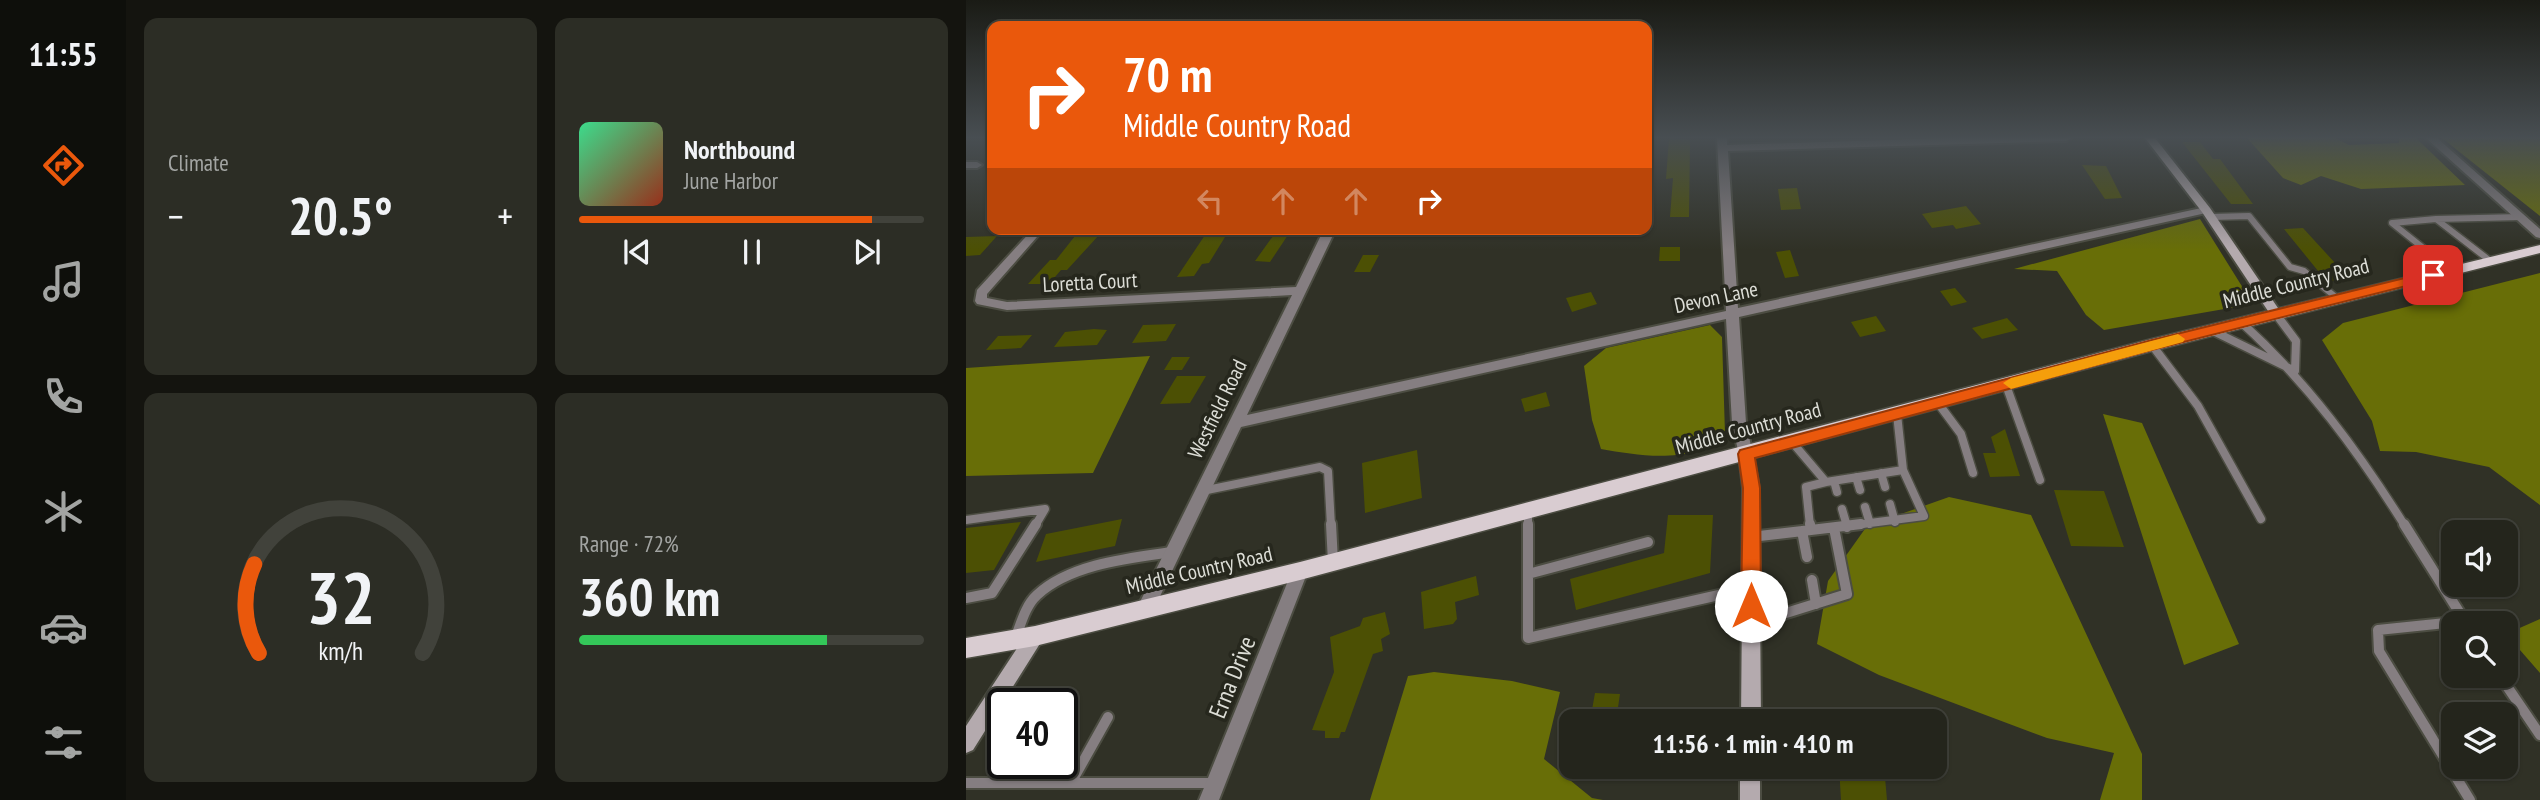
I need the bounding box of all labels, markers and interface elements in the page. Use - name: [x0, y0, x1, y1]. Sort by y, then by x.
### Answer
- text: 11:55: [28, 33, 98, 75]
- text: 70 m: [1123, 42, 1212, 106]
- icon: right: [1008, 49, 1099, 140]
- text: Middle Country Road: [1123, 104, 1351, 146]
- text: Northbound: [684, 133, 795, 166]
- icon: directions: [39, 141, 88, 190]
- text: Climate: [168, 148, 229, 177]
- text: June Harbor: [684, 166, 778, 195]
- text: 20.5°: [288, 182, 393, 249]
- icon: left: [1191, 182, 1229, 220]
- icon: ahead: [1264, 182, 1302, 220]
- icon: ahead: [1337, 182, 1375, 220]
- icon: right: [1410, 182, 1448, 220]
- text: −: [168, 191, 184, 240]
- text: +: [497, 191, 513, 240]
- icon: previous: [618, 233, 656, 271]
- icon: pause: [733, 233, 771, 271]
- icon: next: [848, 233, 886, 271]
- pin: [2403, 245, 2463, 305]
- street label: Middle Country Road: [2220, 252, 2372, 314]
- icon: arrive: [2414, 256, 2452, 294]
- icon: music: [39, 257, 88, 306]
- street label: Loretta Court: [1042, 266, 1138, 298]
- street label: Devon Lane: [1672, 275, 1760, 319]
- street label: Westfield Road: [1181, 355, 1253, 463]
- icon: phone: [39, 372, 88, 421]
- street label: Middle Country Road: [1672, 396, 1824, 460]
- icon: climate: [39, 487, 88, 536]
- map controls: [2441, 520, 2518, 779]
- button: sound: [2441, 520, 2518, 597]
- text: Range · 72%: [579, 529, 679, 558]
- street label: Middle Country Road: [1123, 540, 1275, 600]
- text: 32: [306, 550, 375, 644]
- text: 360 km: [579, 563, 720, 630]
- position arrow: [1714, 569, 1788, 643]
- icon: car: [39, 603, 88, 652]
- button: search: [2441, 611, 2518, 688]
- street label: Erna Drive: [1202, 631, 1262, 723]
- text: km/h: [318, 635, 363, 667]
- speed limit sign: 40: [987, 688, 1078, 779]
- button: layers: [2441, 702, 2518, 779]
- icon: filters: [39, 718, 88, 767]
- text: 11:56 · 1 min · 410 m: [1653, 727, 1853, 760]

